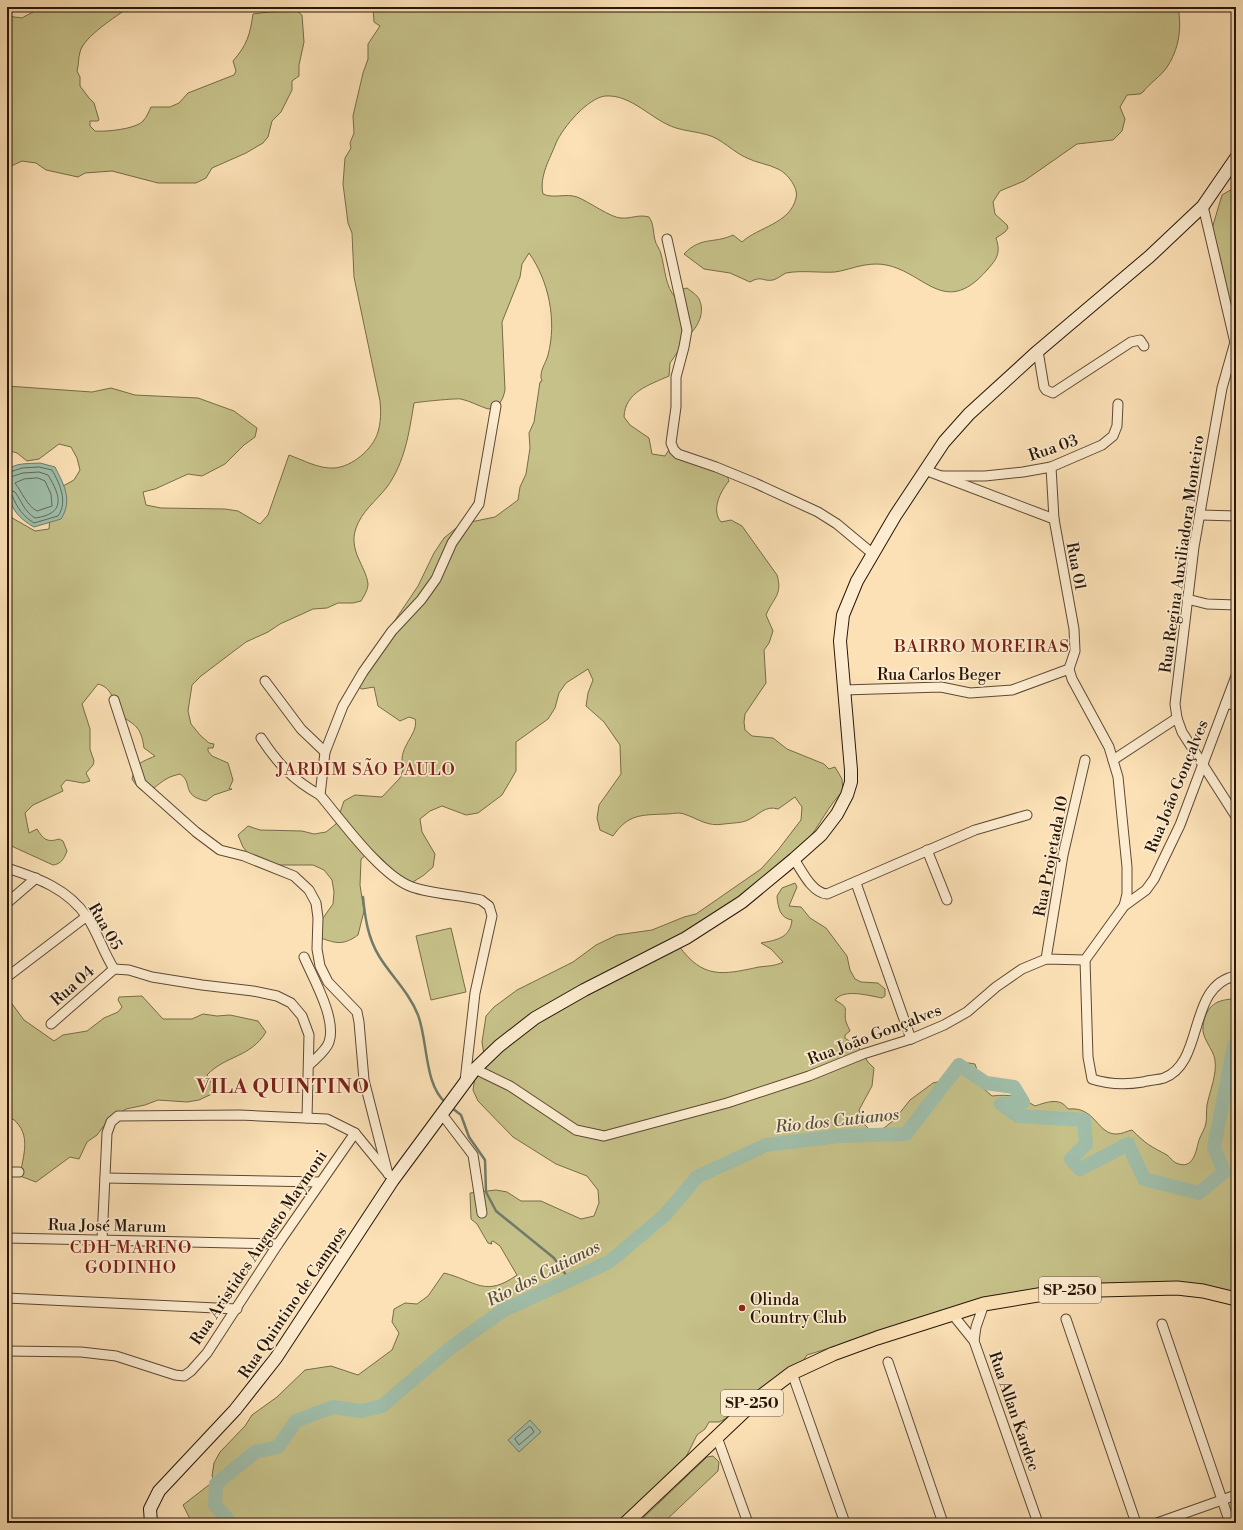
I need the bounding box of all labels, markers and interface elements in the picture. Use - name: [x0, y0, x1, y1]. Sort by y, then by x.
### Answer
- street label: Rua 03: [1026, 430, 1081, 466]
- street label: Rua Regina Auxiliadora Monteiro: [1155, 434, 1209, 674]
- street label: Rua 01: [1062, 540, 1090, 592]
- district label: BAIRRO MOREIRAS: [893, 636, 1070, 658]
- street label: Rua Carlos Beger: [877, 665, 1001, 685]
- street label: Rua João Gonçalves: [1141, 717, 1213, 856]
- district label: JARDIM SÃO PAULO: [275, 757, 456, 781]
- street label: Rua Projetada 10: [1029, 794, 1073, 919]
- street label: Rua 05: [84, 899, 127, 954]
- street label: Rua 04: [47, 961, 99, 1010]
- street label: Rua João Gonçalves: [805, 1000, 944, 1070]
- district label: VILA QUINTINO: [195, 1075, 370, 1100]
- water label: Rio dos Cutianos: [773, 1104, 900, 1139]
- street label: Rua Aristides Augusto Maymoni: [186, 1146, 332, 1349]
- street label: Rua José Marum: [48, 1215, 166, 1237]
- street label: Rua Quintino de Campos: [234, 1223, 351, 1383]
- water label: Rio dos Cutianos: [482, 1236, 604, 1312]
- district label: CDH MARINO GODINHO: [70, 1237, 192, 1279]
- road number: SP-250: [1039, 1277, 1101, 1303]
- place label: Olinda Country Club: [750, 1290, 847, 1328]
- marker: Olinda Country Club: [737, 1303, 747, 1313]
- street label: Rua Allan Kardec: [984, 1349, 1044, 1474]
- road number: SP-250: [721, 1390, 783, 1416]

